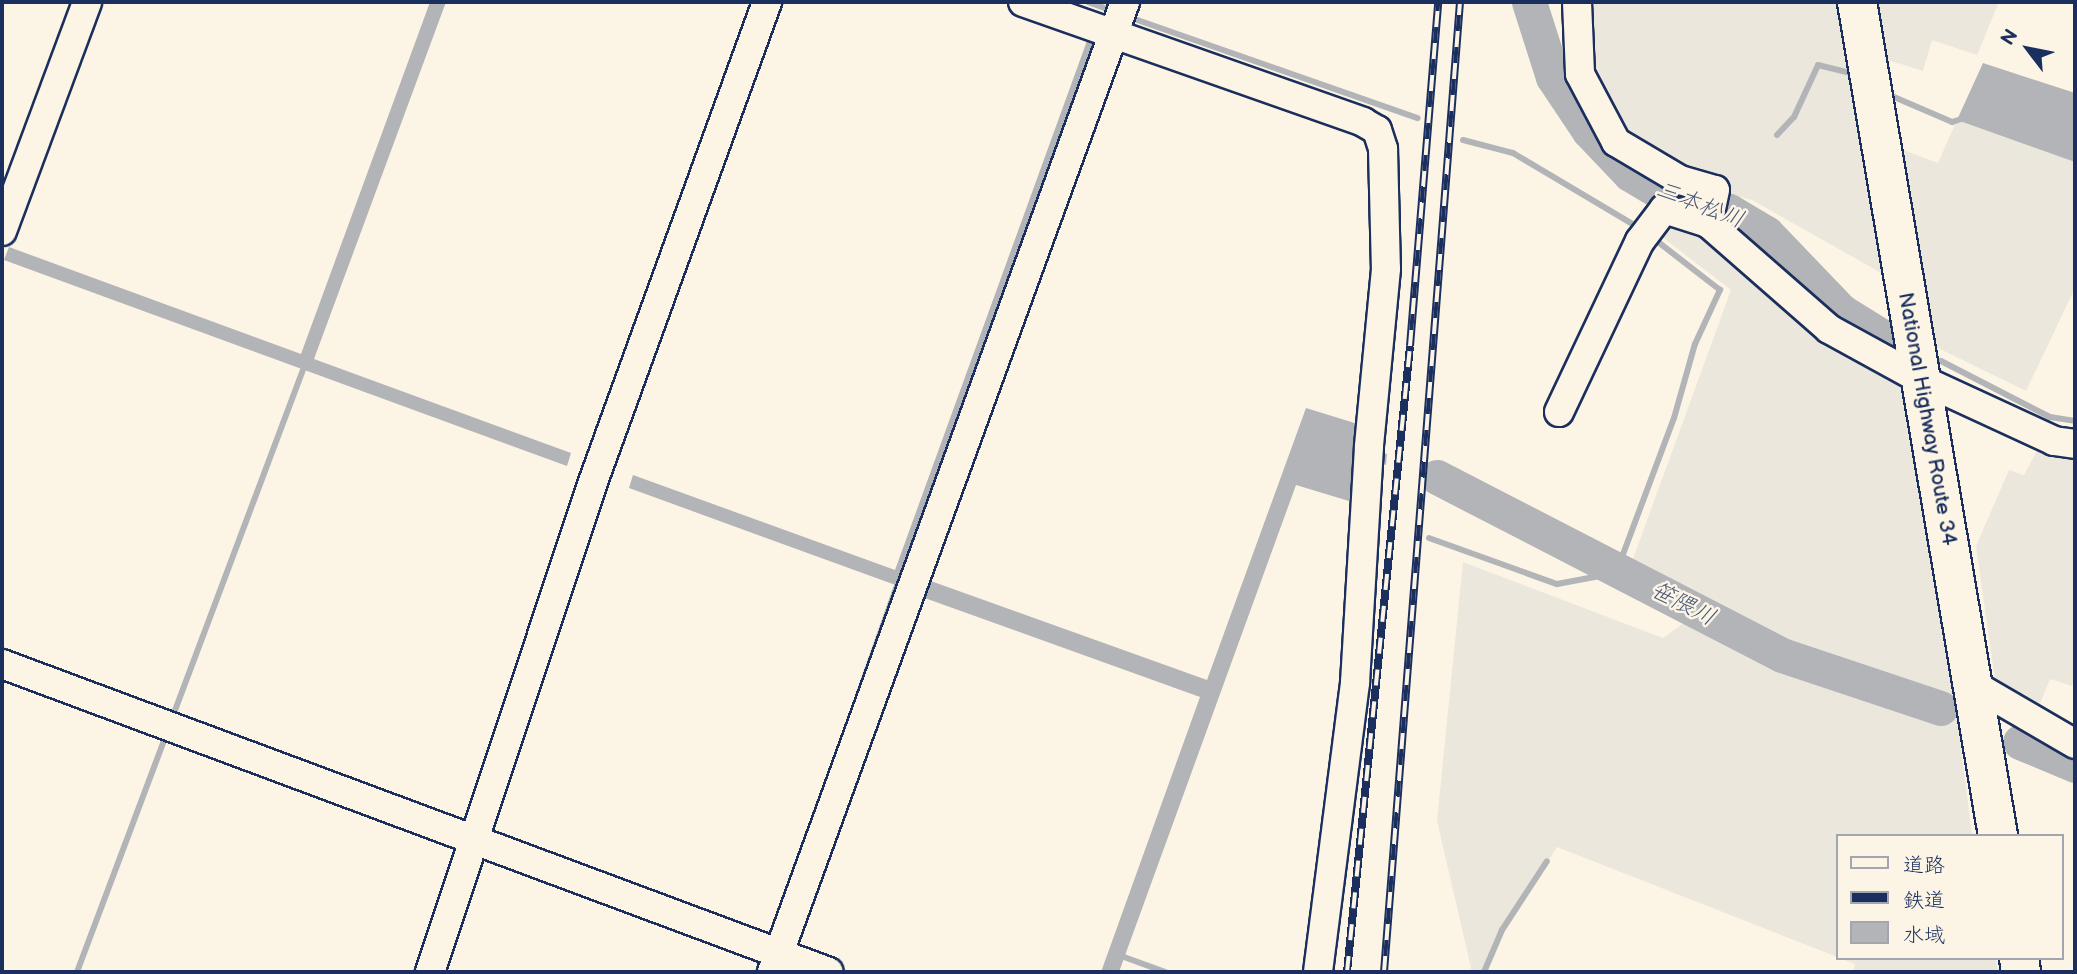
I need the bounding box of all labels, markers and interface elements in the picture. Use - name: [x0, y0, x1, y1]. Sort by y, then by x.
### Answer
- north arrow: [1993, 14, 2063, 84]
- text: N: [1996, 25, 2023, 50]
- water label: 三本松川: [1652, 176, 1748, 234]
- street label: National Highway Route 34: [1892, 290, 1962, 548]
- water label: 笹隈川: [1646, 576, 1720, 632]
- legend: [1836, 834, 2063, 960]
- text: 道路: [1903, 853, 1945, 878]
- text: 鉄道: [1903, 888, 1945, 913]
- text: 水域: [1903, 923, 1945, 948]

